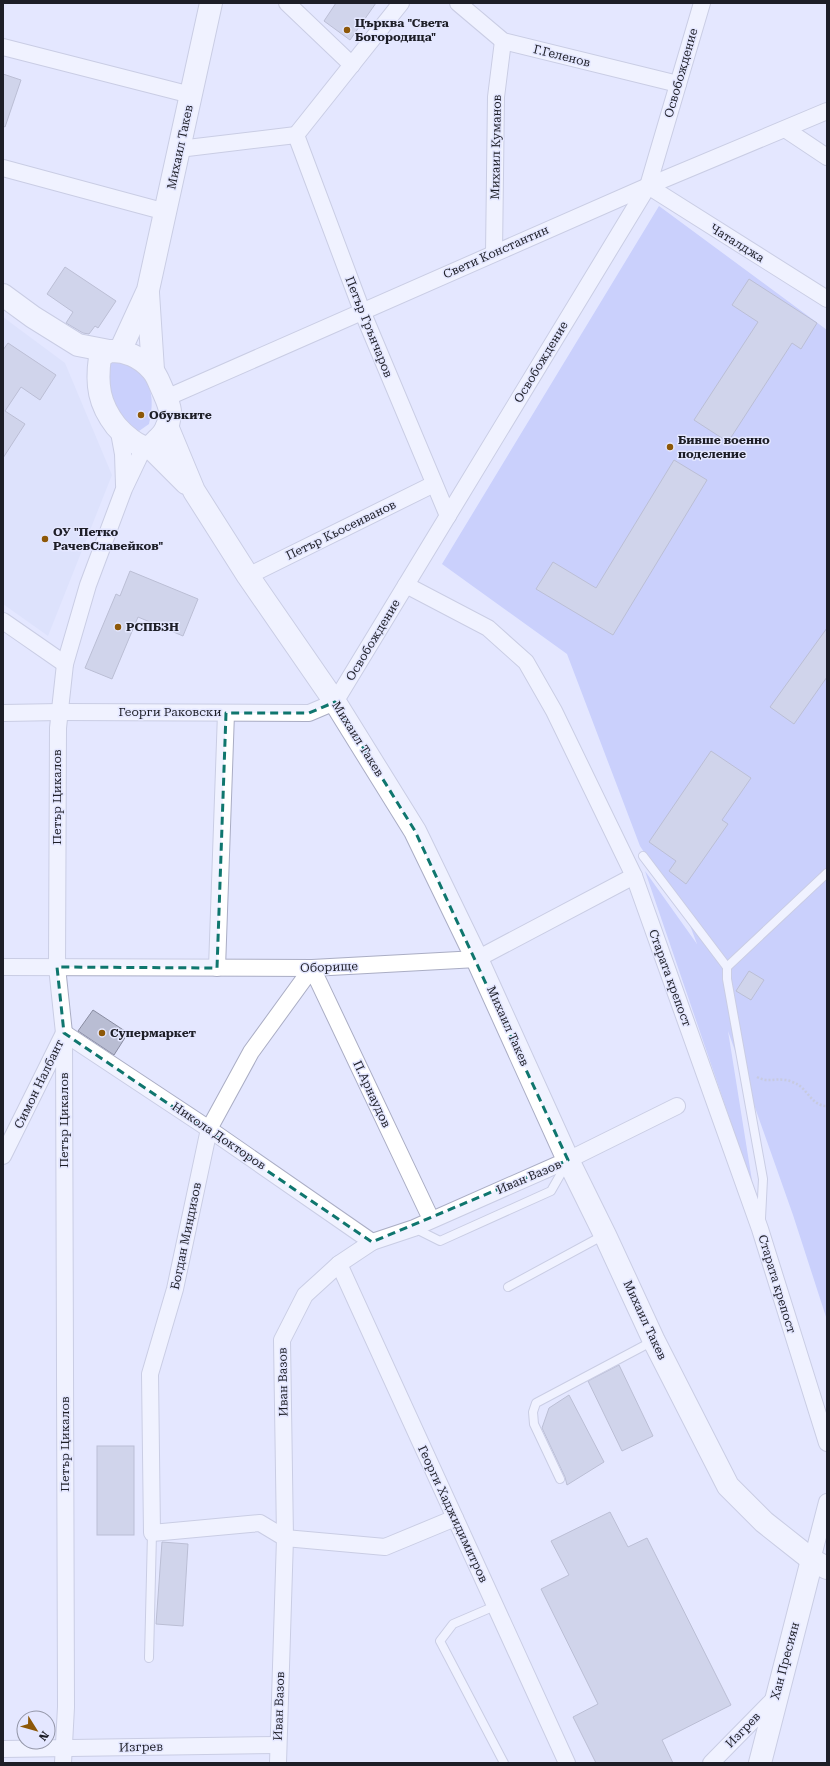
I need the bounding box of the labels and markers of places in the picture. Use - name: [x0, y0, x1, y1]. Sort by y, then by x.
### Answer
- place label: Църква "Света Богородица": [355, 16, 449, 44]
- marker: Църква "Света Богородица": [342, 25, 352, 35]
- place label: Обувките: [149, 408, 212, 422]
- marker: Обувките: [136, 410, 146, 420]
- place label: Бивше военно поделение: [678, 433, 770, 461]
- marker: Бивше военно поделение: [665, 442, 675, 452]
- place label: ОУ "Петко РачевСлавейков": [53, 525, 163, 553]
- marker: ОУ "Петко РачевСлавейков": [40, 534, 50, 544]
- place label: РСПБЗН: [126, 620, 179, 634]
- marker: РСПБЗН: [113, 622, 123, 632]
- place label: Супермаркет: [110, 1026, 196, 1040]
- marker: Супермаркет: [97, 1028, 107, 1038]

